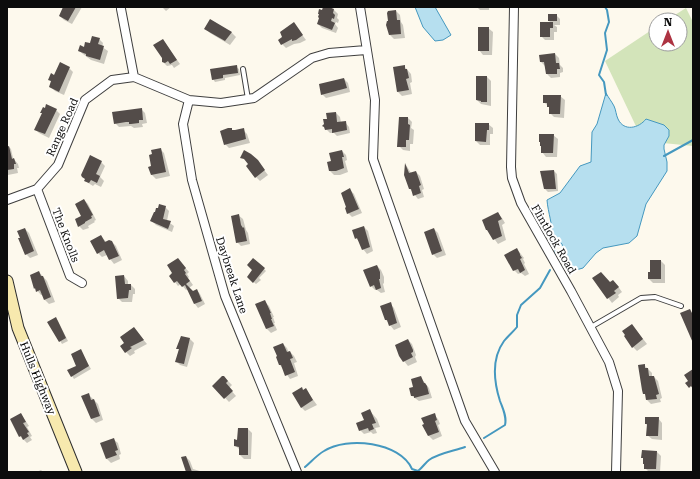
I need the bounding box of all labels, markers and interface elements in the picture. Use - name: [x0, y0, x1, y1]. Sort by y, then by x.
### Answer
- north arrow: [648, 12, 688, 52]
- text: N: [664, 16, 673, 29]
- street label: Range Road: [44, 96, 81, 158]
- street label: Flintlock Road: [528, 202, 579, 276]
- street label: The Knolls: [49, 206, 82, 264]
- street label: Daybreak Lane: [213, 235, 250, 315]
- street label: Hulls Highway: [17, 340, 58, 417]

